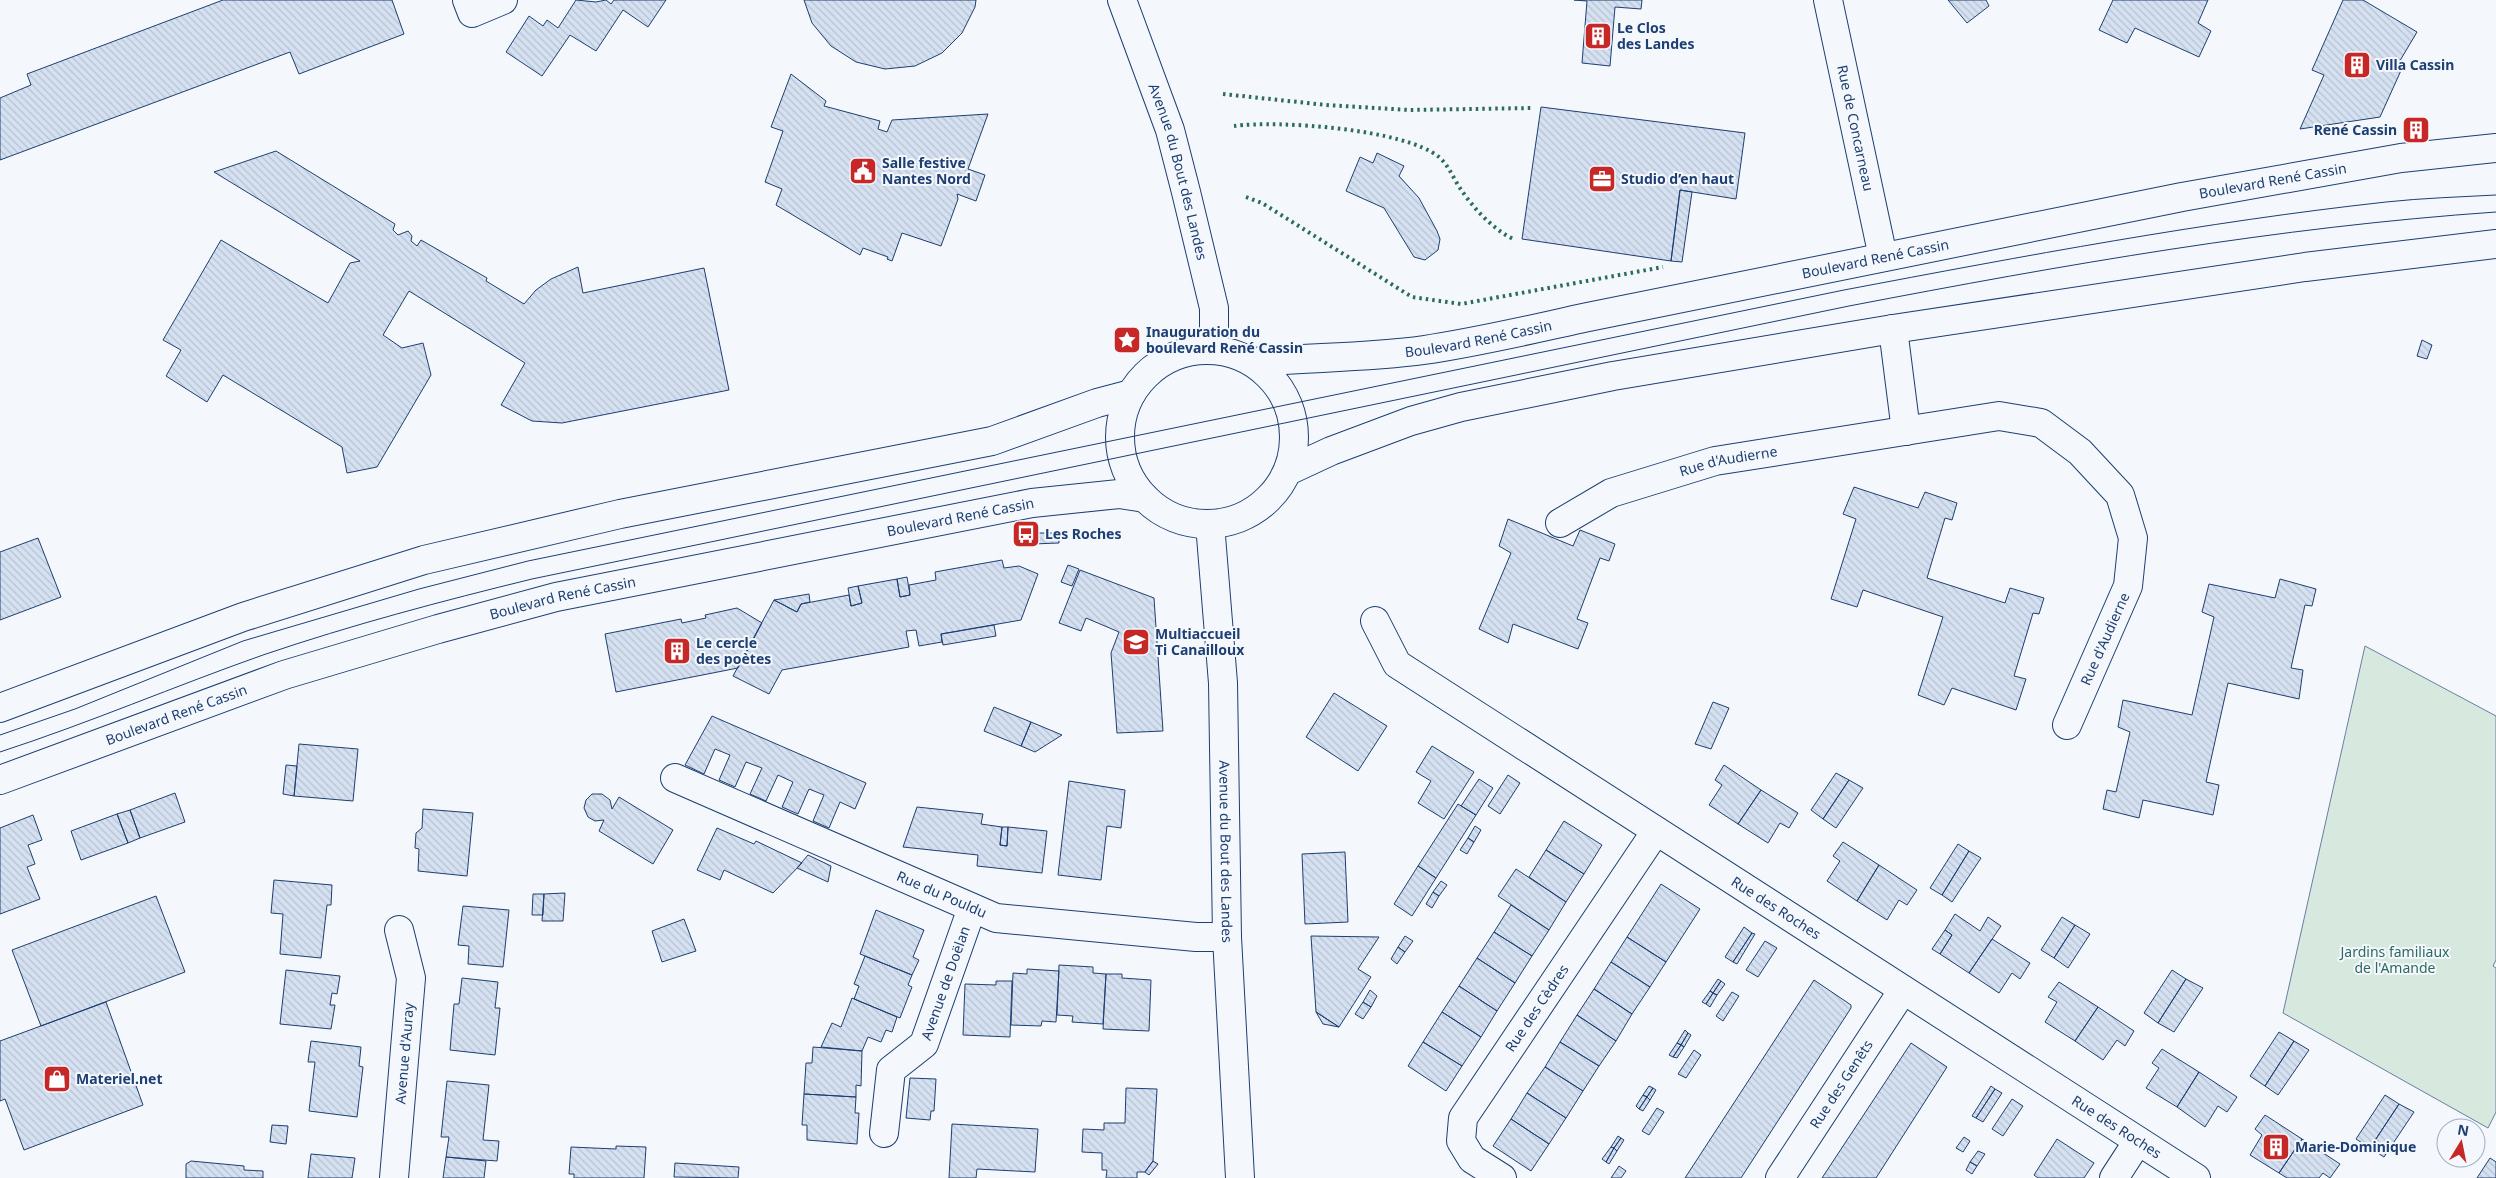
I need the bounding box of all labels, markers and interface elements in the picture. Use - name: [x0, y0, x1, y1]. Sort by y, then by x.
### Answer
- place label: Le Clos des Landes: [1617, 18, 1694, 53]
- building icon: Le Clos des Landes: [1583, 21, 1613, 51]
- building icon: Villa Cassin: [2342, 50, 2372, 80]
- place label: Villa Cassin: [2376, 55, 2454, 74]
- street label: Rue de Concarneau: [1833, 63, 1879, 193]
- street label: Avenue du Bout des Landes: [1145, 81, 1212, 262]
- building icon: René Cassin: [2401, 115, 2431, 145]
- place label: René Cassin: [2314, 120, 2397, 139]
- place label: Salle festive Nantes Nord: [882, 153, 971, 188]
- public building icon: Salle festive Nantes Nord: [848, 156, 878, 186]
- street label: Boulevard René Cassin: [2197, 158, 2348, 203]
- office icon: Studio d’en haut: [1587, 164, 1617, 194]
- place label: Studio d’en haut: [1621, 169, 1734, 188]
- street label: Boulevard René Cassin: [1800, 234, 1950, 283]
- street label: Boulevard René Cassin: [1404, 315, 1554, 361]
- place label: Inauguration du boulevard René Cassin: [1146, 322, 1303, 357]
- place icon: Inauguration du boulevard René Cassin: [1112, 325, 1142, 355]
- street label: Rue d'Audierne: [1677, 441, 1779, 480]
- street label: Boulevard René Cassin: [885, 493, 1036, 540]
- bus stop icon: Les Roches: [1011, 519, 1041, 549]
- place label: Les Roches: [1045, 524, 1122, 543]
- street label: Boulevard René Cassin: [487, 571, 637, 624]
- street label: Rue d'Audierne: [2076, 589, 2134, 688]
- place label: Multiaccueil Ti Canailloux: [1155, 624, 1245, 659]
- school or university icon: Multiaccueil Ti Canailloux: [1121, 627, 1151, 657]
- place label: Le cercle des poètes: [696, 633, 771, 668]
- building icon: Le cercle des poètes: [662, 636, 692, 666]
- street label: Boulevard René Cassin: [103, 679, 250, 749]
- street label: Avenue du Bout des Landes: [1215, 760, 1237, 944]
- street label: Rue du Pouldu: [894, 866, 990, 922]
- street label: Rue des Roches: [1728, 872, 1825, 943]
- street label: Avenue de Doëlan: [916, 923, 974, 1043]
- park label: Jardins familiaux de l'Amande: [2339, 942, 2450, 977]
- street label: Rue des Cèdres: [1500, 960, 1573, 1055]
- street label: Avenue d'Auray: [390, 1001, 418, 1105]
- street label: Rue des Genêts: [1805, 1036, 1877, 1132]
- shop icon: Materiel.net: [42, 1064, 72, 1094]
- place label: Materiel.net: [76, 1069, 162, 1088]
- street label: Rue des Roches: [2068, 1091, 2166, 1163]
- north arrow: [2436, 1118, 2486, 1168]
- text: N: [2456, 1119, 2471, 1140]
- building icon: Marie-Dominique: [2261, 1132, 2291, 1162]
- place label: Marie-Dominique: [2295, 1137, 2416, 1156]

